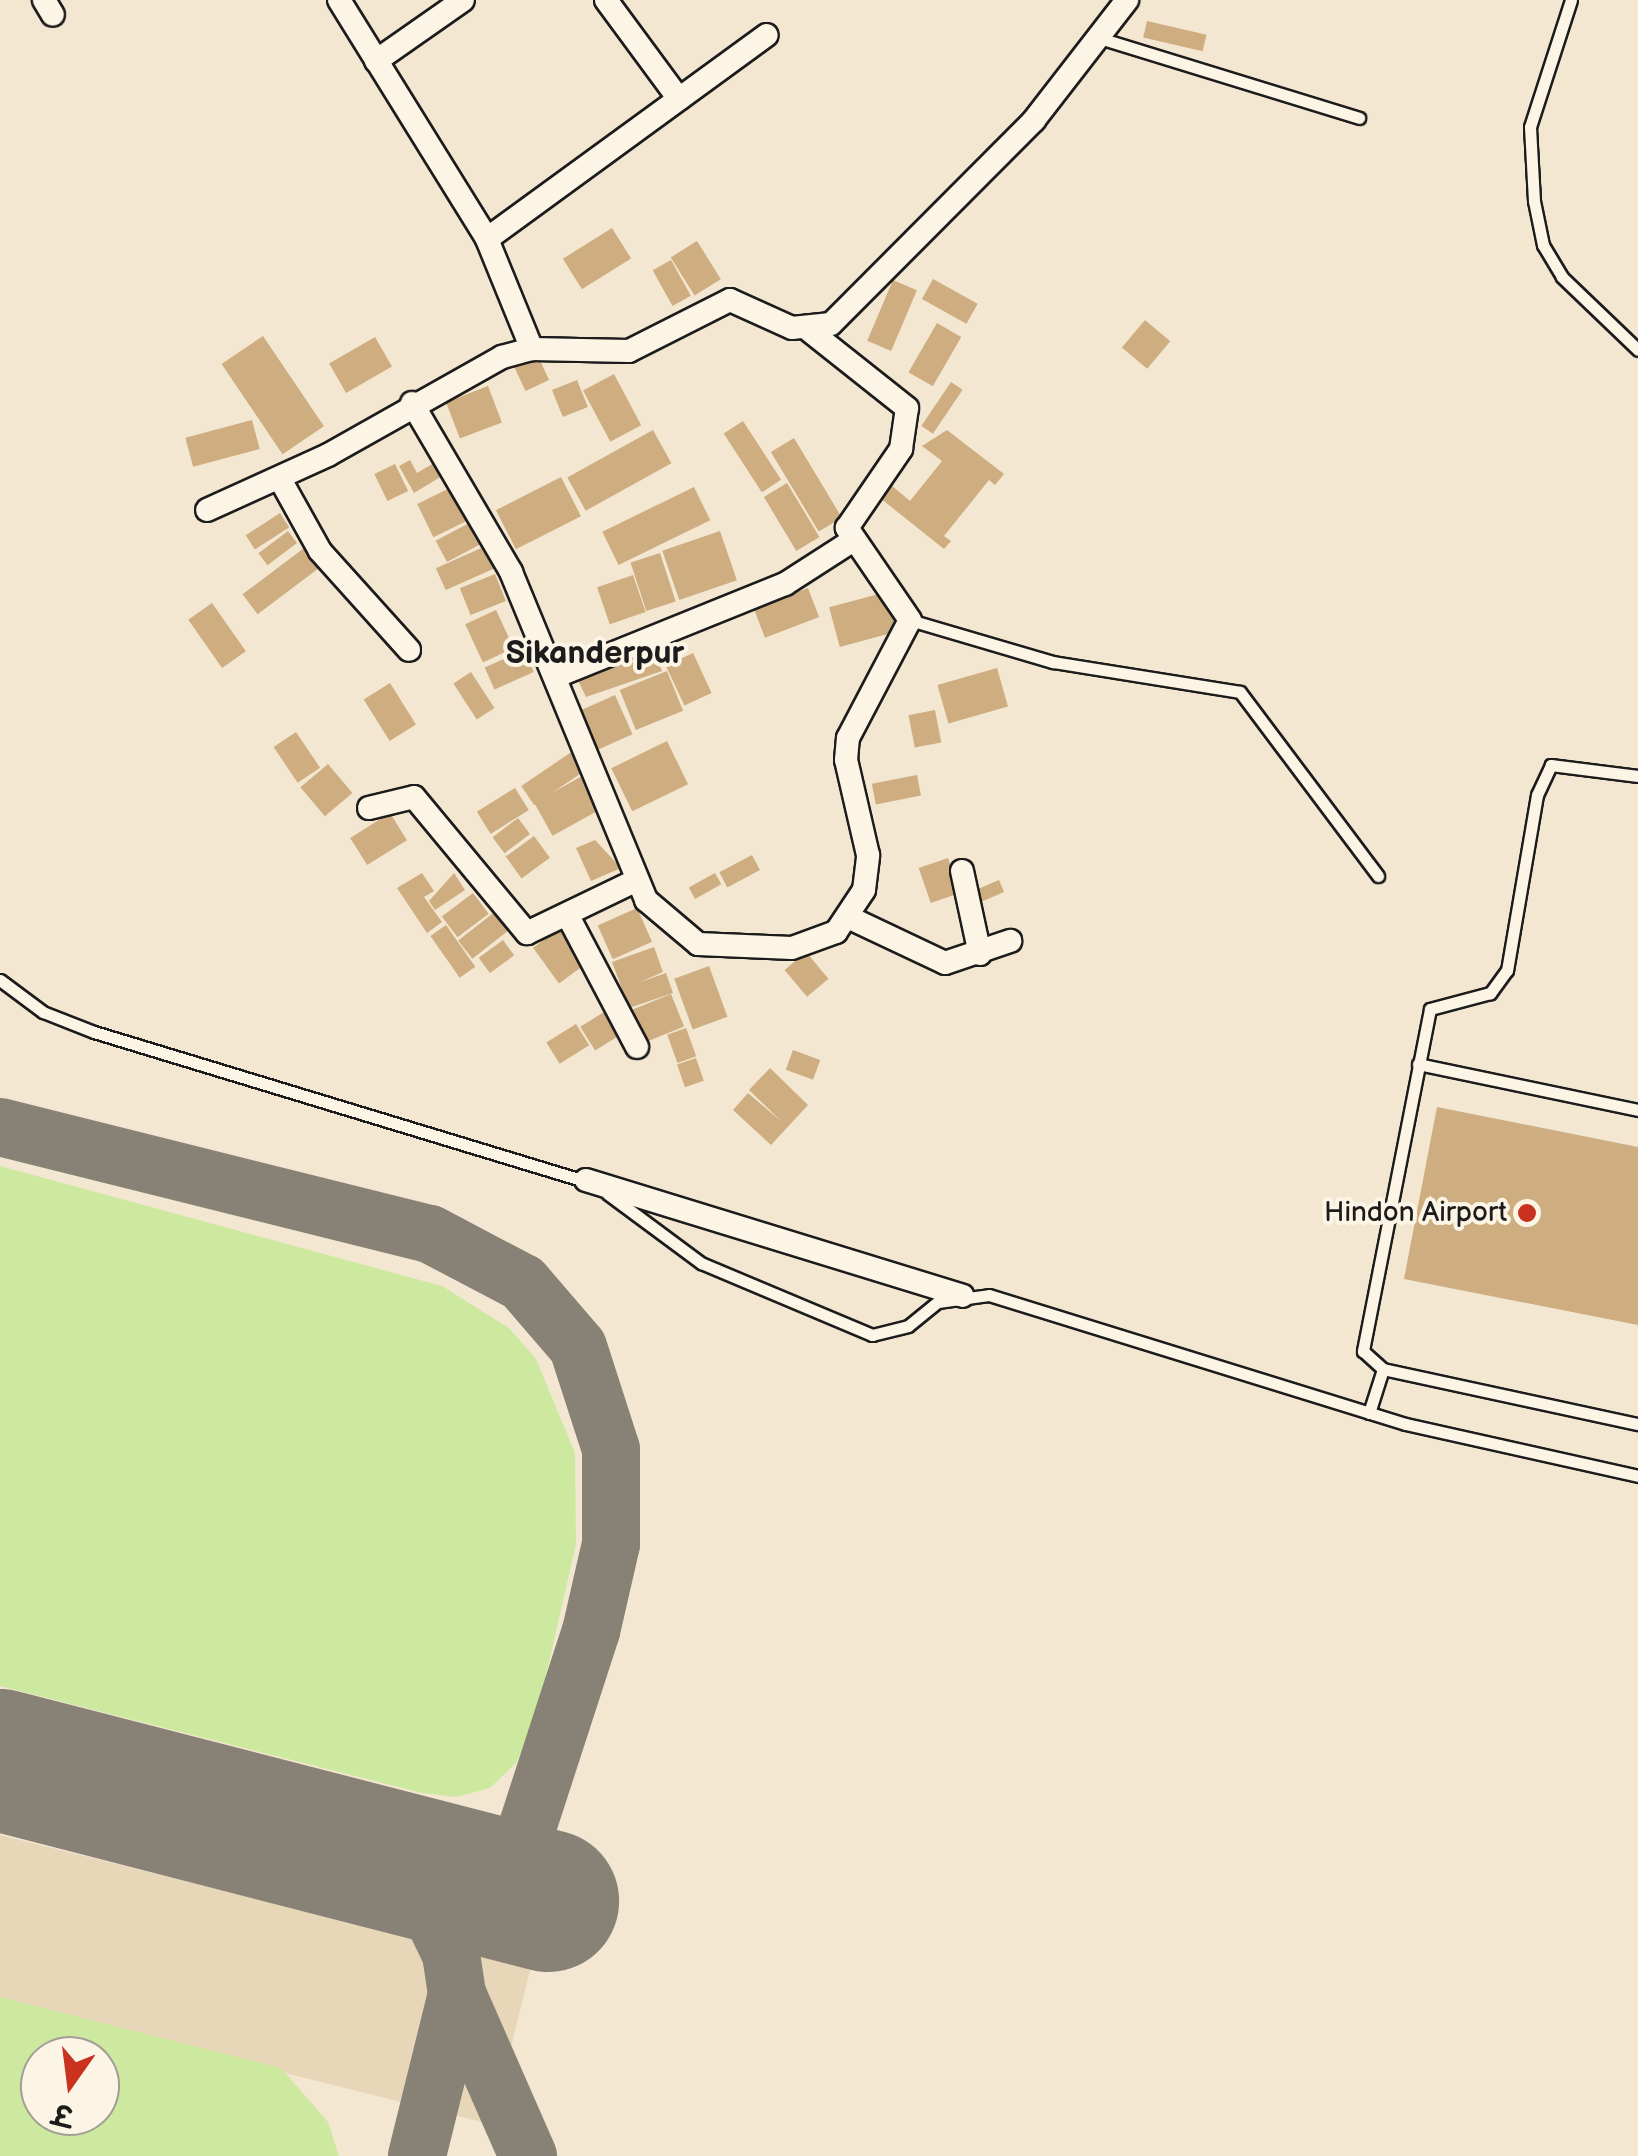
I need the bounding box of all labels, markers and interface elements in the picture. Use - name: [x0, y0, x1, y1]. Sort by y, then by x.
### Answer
- district label: Sikanderpur: [506, 635, 684, 673]
- place label: Hindon Airport: [1324, 1196, 1507, 1230]
- marker: Hindon Airport: [1516, 1202, 1538, 1224]
- north arrow: [20, 2036, 120, 2136]
- text: उ: [50, 2095, 76, 2132]

